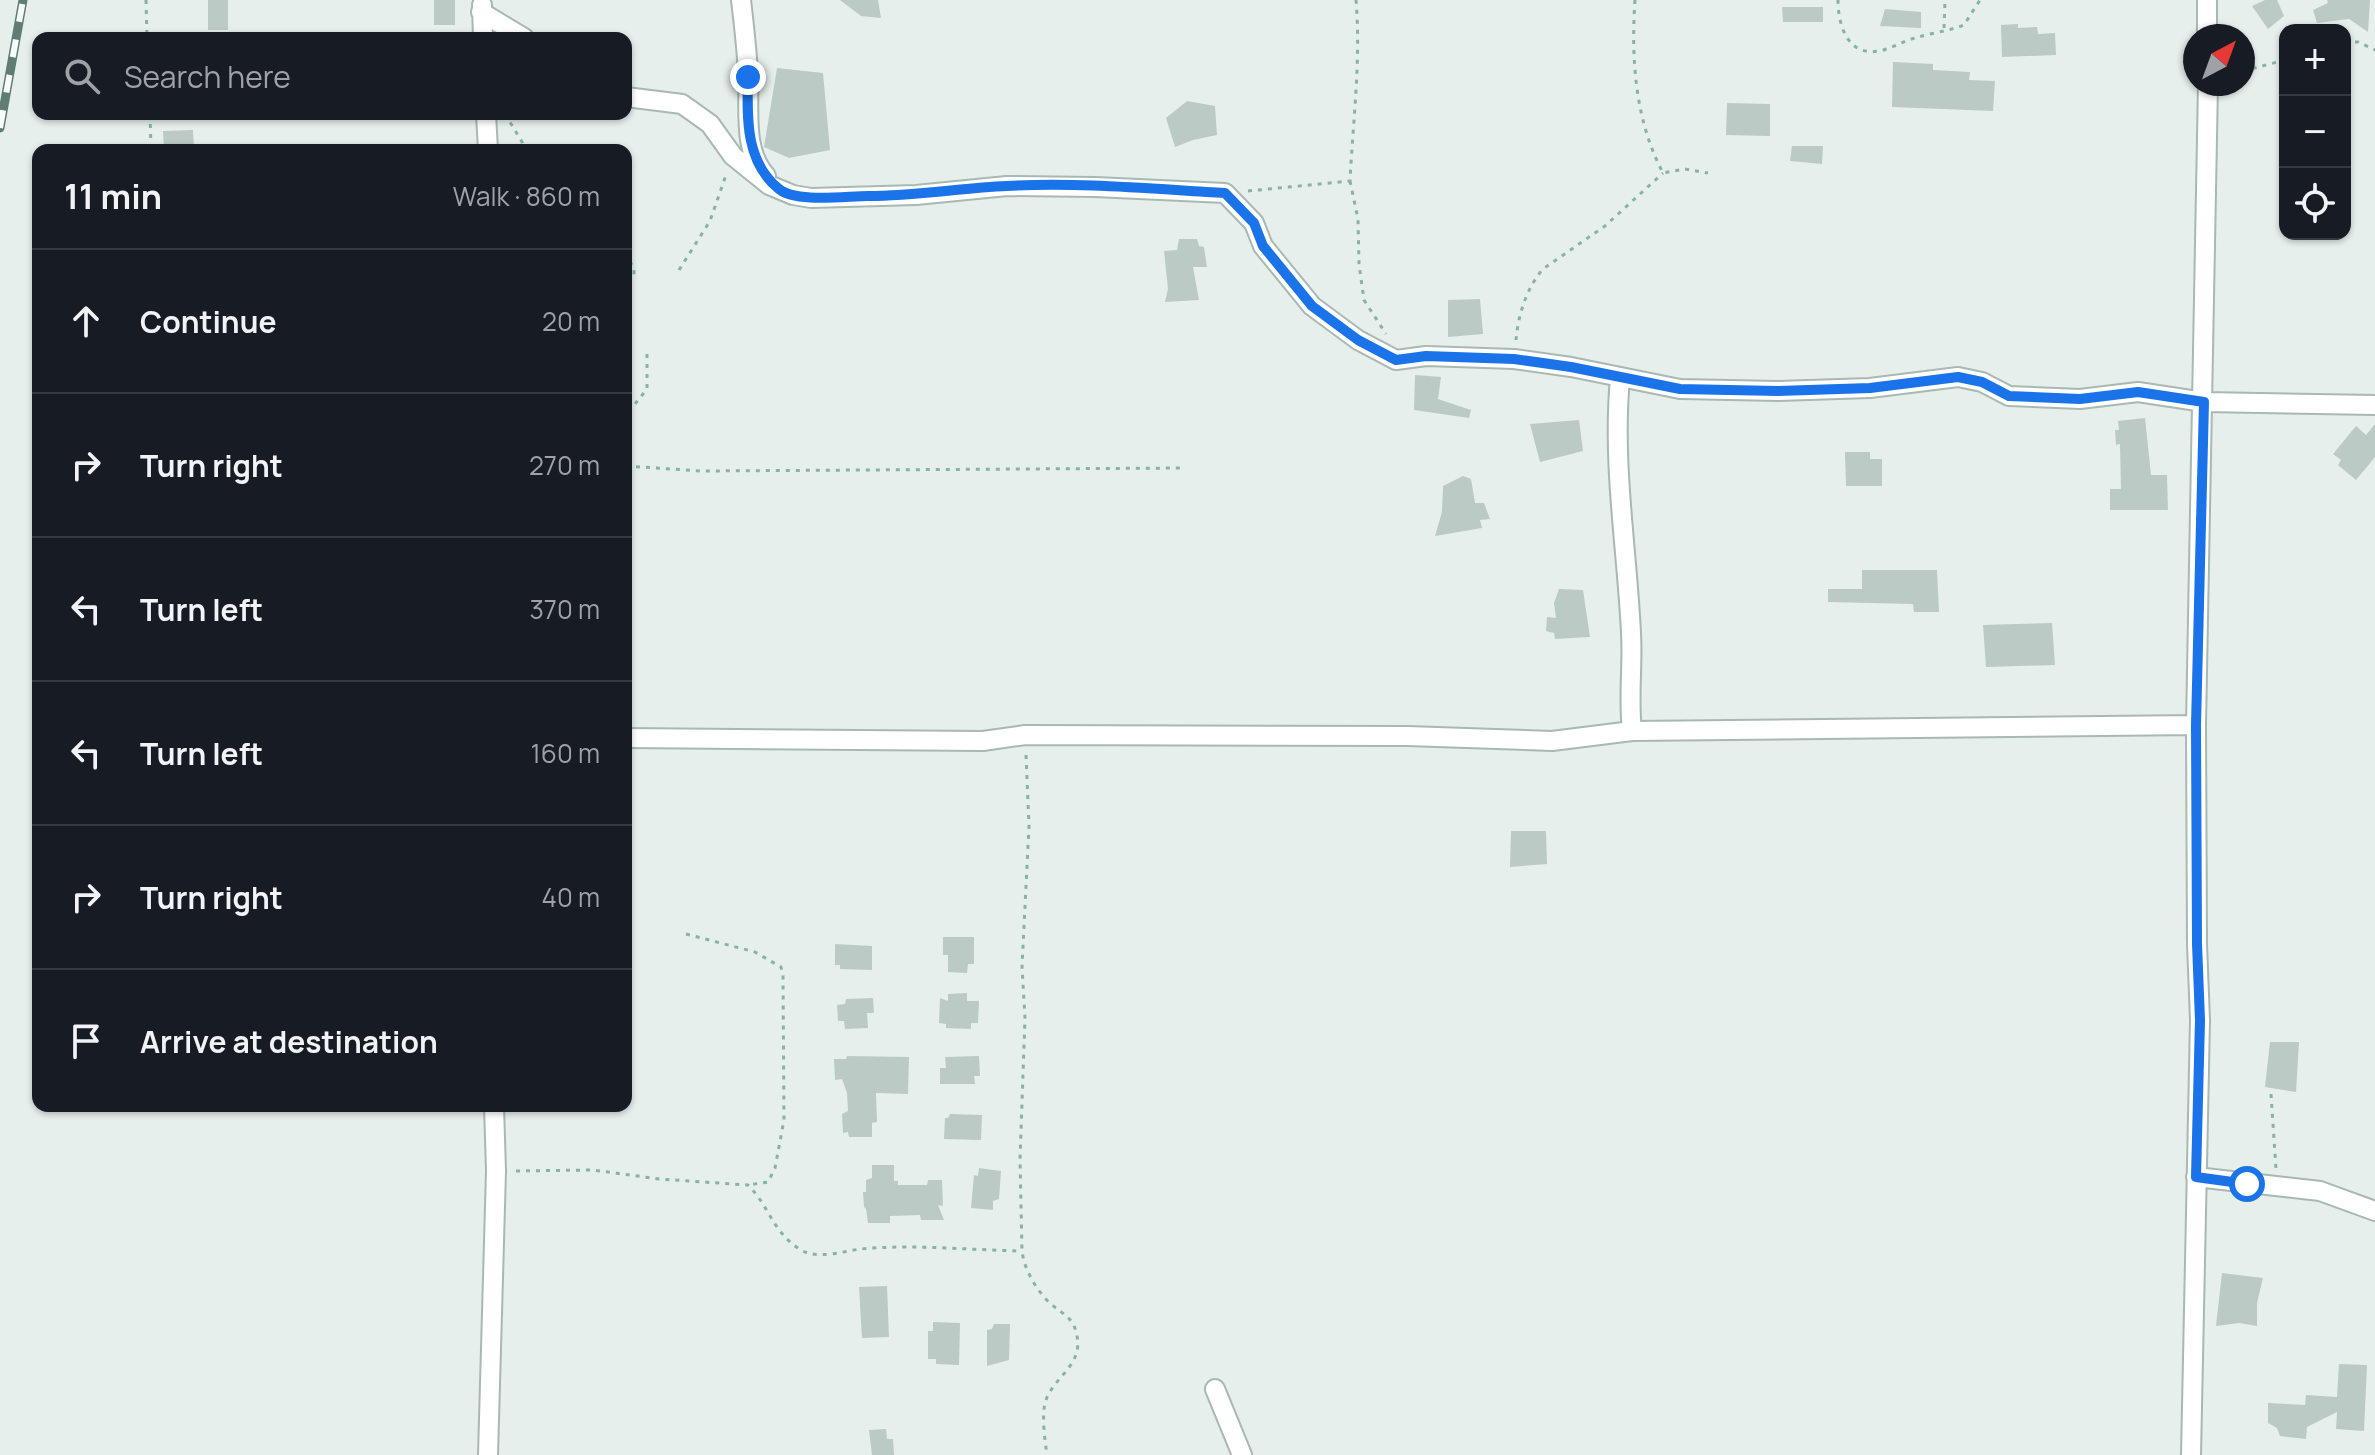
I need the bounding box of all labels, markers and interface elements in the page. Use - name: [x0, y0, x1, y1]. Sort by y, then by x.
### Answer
- north arrow: [2183, 24, 2255, 96]
- map controls: [2279, 24, 2351, 240]
- button: +: [2279, 24, 2351, 96]
- search box: [32, 32, 632, 120]
- icon: search: [60, 54, 104, 98]
- text: Search here: [124, 56, 291, 97]
- route end: [730, 59, 766, 95]
- button: −: [2279, 96, 2351, 168]
- button: locate: [2279, 168, 2351, 240]
- text: 11 min: [64, 173, 162, 219]
- text: Walk · 860 m: [453, 178, 600, 214]
- icon: ahead: [64, 299, 108, 343]
- text: Continue: [140, 301, 276, 342]
- text: 20 m: [542, 303, 600, 339]
- icon: right: [64, 443, 108, 487]
- text: Turn right: [140, 445, 283, 486]
- text: 270 m: [529, 447, 600, 483]
- icon: left: [64, 587, 108, 631]
- text: Turn left: [140, 589, 263, 630]
- text: 370 m: [529, 591, 600, 627]
- icon: left: [64, 731, 108, 775]
- text: Turn left: [140, 733, 263, 774]
- text: 160 m: [531, 735, 600, 771]
- icon: right: [64, 875, 108, 919]
- text: Turn right: [140, 877, 283, 918]
- text: 40 m: [542, 879, 600, 915]
- icon: arrive: [64, 1019, 108, 1063]
- text: Arrive at destination: [140, 1021, 438, 1062]
- route start: [2229, 1166, 2265, 1202]

